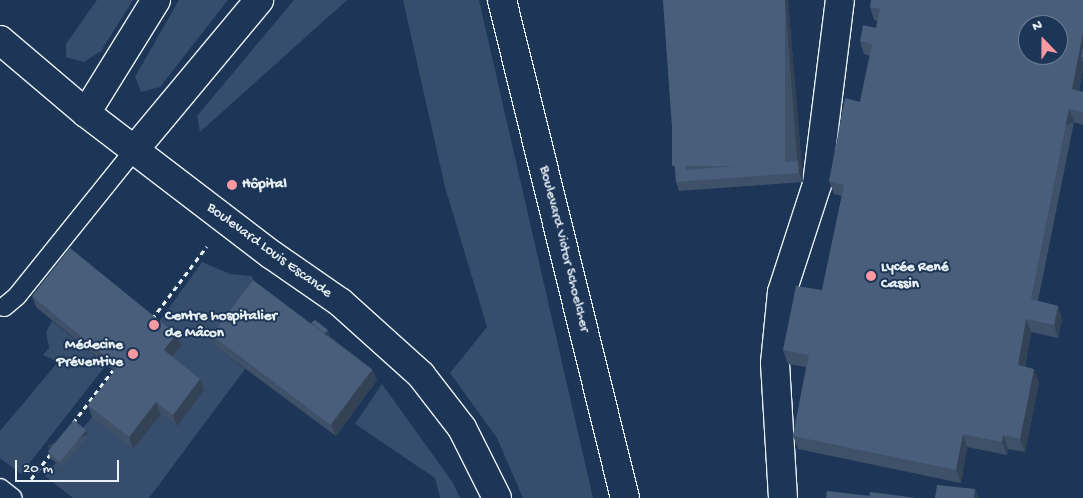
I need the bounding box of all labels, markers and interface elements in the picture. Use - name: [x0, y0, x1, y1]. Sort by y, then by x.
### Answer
- north arrow: [1018, 15, 1068, 65]
- text: N: [1030, 17, 1045, 36]
- street label: Boulevard Victor Schoelcher: [535, 164, 593, 334]
- place label: Hôpital: [242, 176, 287, 194]
- marker: Hôpital: [226, 179, 238, 191]
- street label: Boulevard Louis Escande: [203, 199, 335, 303]
- place label: Lycée René Cassin: [881, 258, 948, 293]
- marker: Lycée René Cassin: [865, 270, 877, 282]
- place label: Centre hospitalier de Mâcon: [165, 307, 277, 342]
- marker: Centre hospitalier de Mâcon: [147, 318, 161, 332]
- place label: Médecine Préventive: [56, 336, 123, 371]
- marker: Médecine Préventive: [127, 348, 139, 360]
- scale bar: [18, 450, 121, 482]
- text: 20 m: [23, 460, 53, 478]

